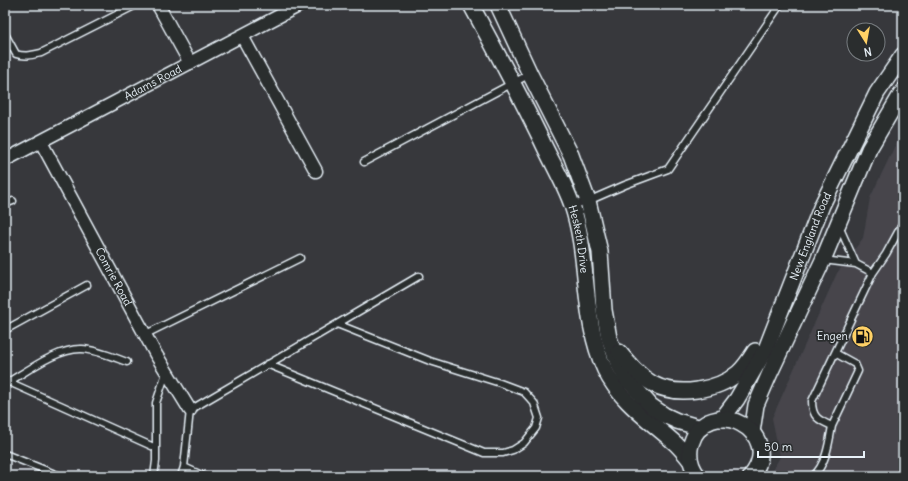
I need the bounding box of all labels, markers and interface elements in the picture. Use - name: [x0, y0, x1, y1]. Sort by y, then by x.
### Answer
- north arrow: [846, 22, 886, 62]
- text: N: [863, 44, 873, 59]
- street label: Adams Road: [122, 61, 184, 103]
- street label: New England Road: [786, 189, 834, 282]
- street label: Hesketh Drive: [565, 203, 592, 274]
- street label: Comrie Road: [92, 245, 135, 309]
- fuel station icon: Engen: [850, 323, 876, 349]
- place label: Engen: [817, 329, 848, 343]
- scale bar: [758, 433, 864, 459]
- text: 50 m: [764, 439, 793, 454]

